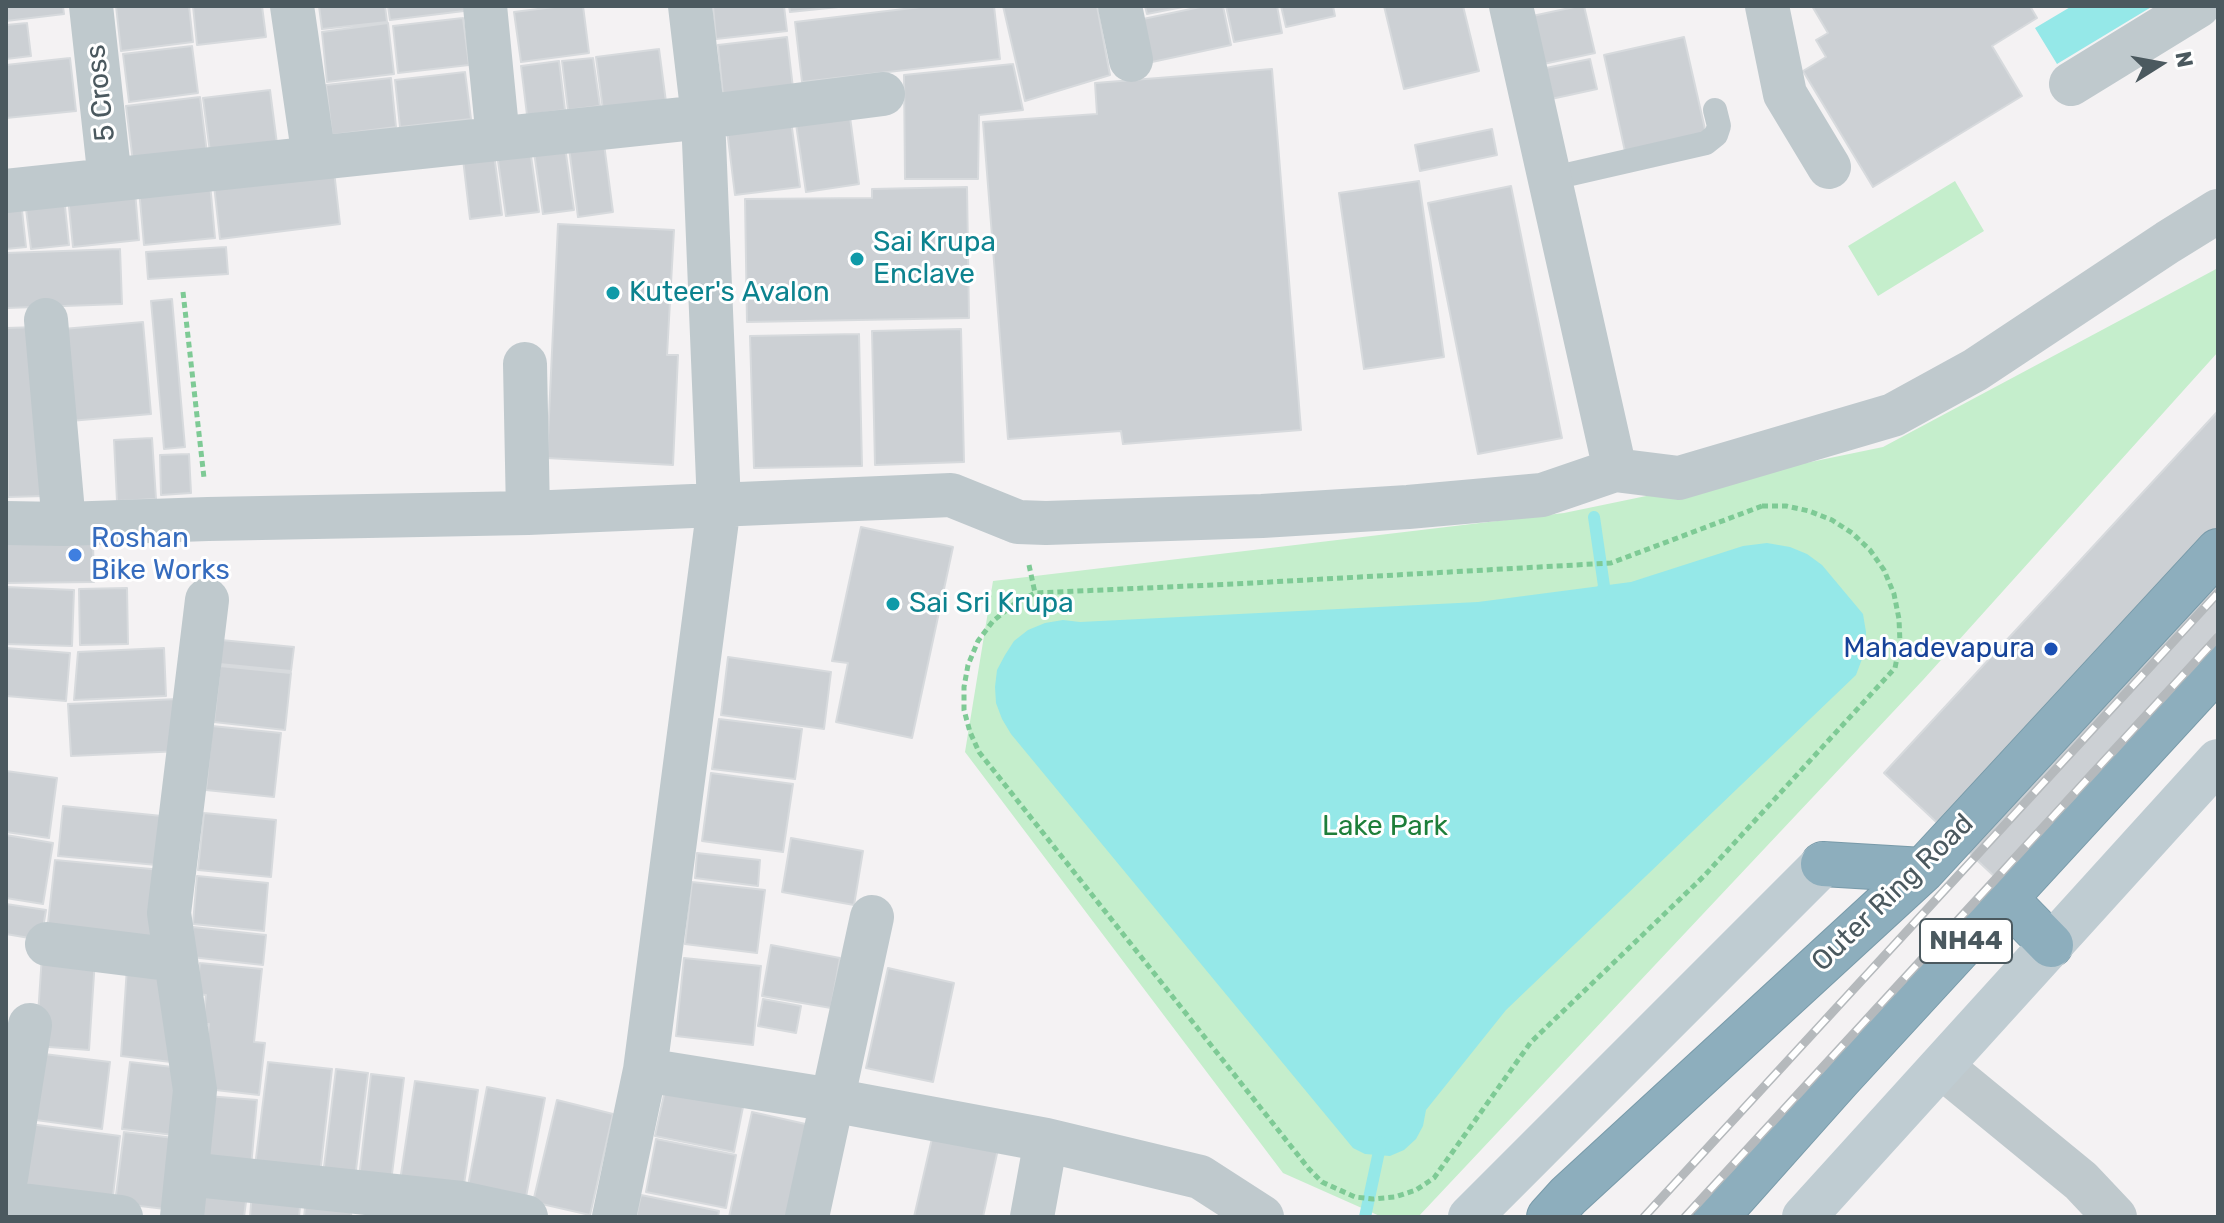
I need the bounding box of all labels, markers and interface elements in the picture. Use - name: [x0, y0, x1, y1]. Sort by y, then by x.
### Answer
- north arrow: [2120, 24, 2200, 104]
- street label: 5 Cross: [79, 43, 123, 143]
- text: N: [2169, 49, 2199, 70]
- place label: Sai Krupa Enclave: [873, 226, 996, 292]
- marker: Sai Krupa Enclave: [848, 250, 866, 268]
- place label: Kuteer's Avalon: [629, 276, 830, 310]
- marker: Kuteer's Avalon: [604, 284, 622, 302]
- place label: Roshan Bike Works: [91, 522, 230, 588]
- marker: Roshan Bike Works: [66, 546, 84, 564]
- place label: Sai Sri Krupa: [909, 587, 1074, 621]
- marker: Sai Sri Krupa: [884, 595, 902, 613]
- place label: Mahadevapura: [1843, 632, 2035, 666]
- marker: Mahadevapura: [2042, 640, 2060, 658]
- street label: Outer Ring Road: [1805, 807, 1981, 979]
- park label: Lake Park: [1322, 810, 1448, 844]
- road number: NH44: [1920, 919, 2012, 963]

